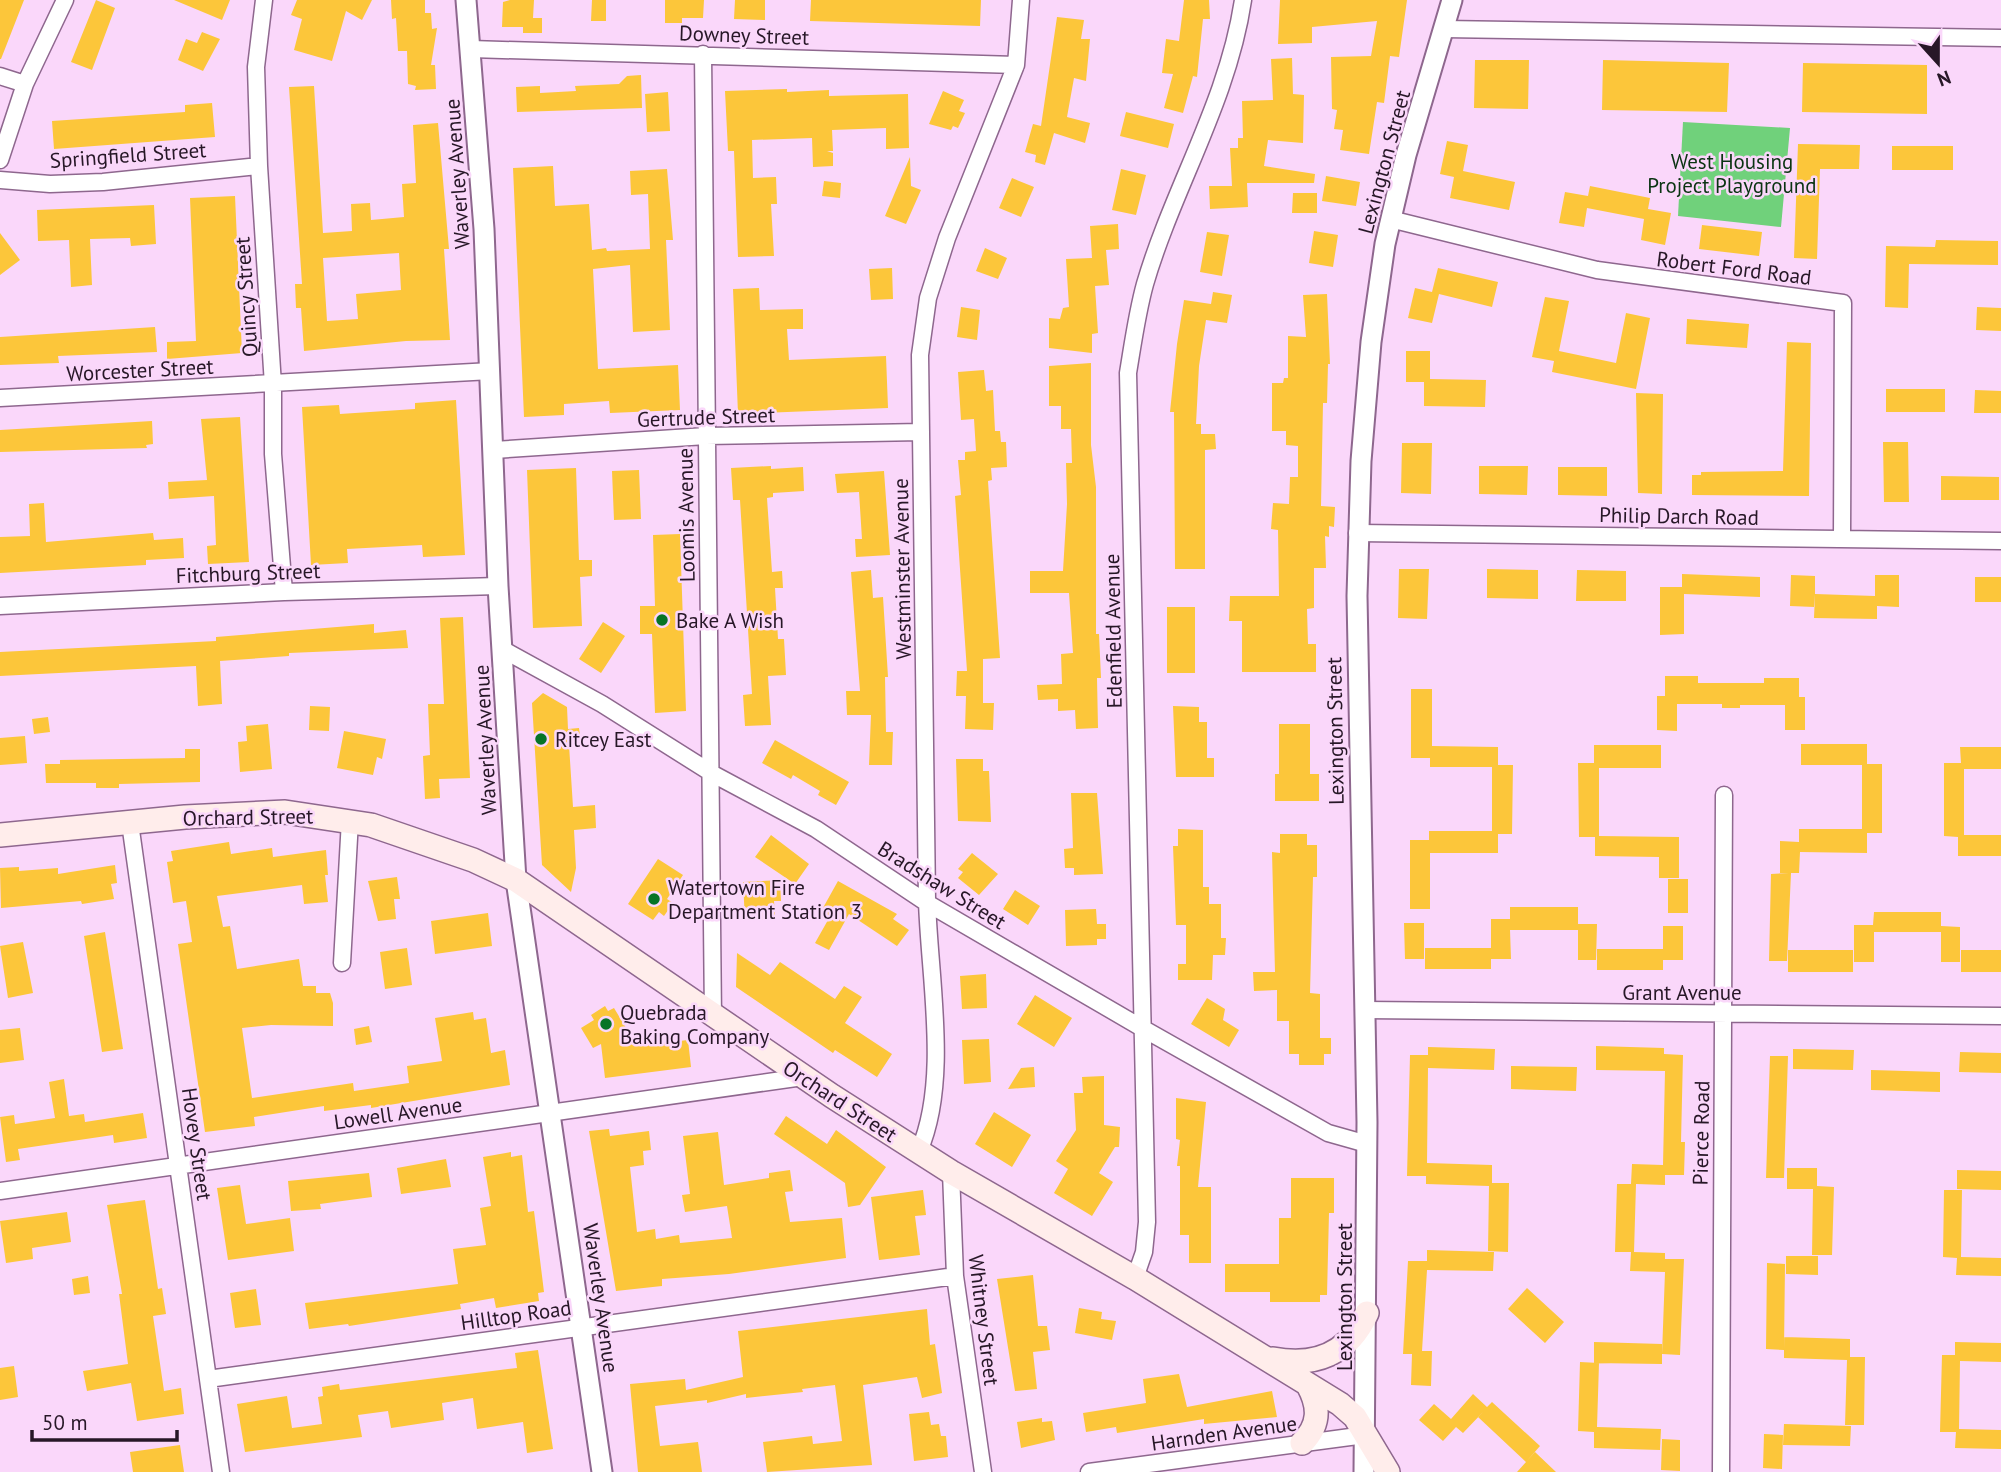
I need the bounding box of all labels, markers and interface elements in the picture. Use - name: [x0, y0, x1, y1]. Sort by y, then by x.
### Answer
- street label: Downey Street: [678, 19, 810, 51]
- north arrow: [1903, 28, 1973, 98]
- text: N: [1934, 65, 1954, 92]
- street label: Lexington Street: [1352, 87, 1416, 237]
- street label: Waverley Avenue: [438, 98, 476, 250]
- street label: Springfield Street: [49, 136, 207, 174]
- park label: West Housing Project Playground: [1647, 148, 1817, 199]
- street label: Quincy Street: [228, 236, 264, 358]
- street label: Robert Ford Road: [1655, 245, 1813, 291]
- street label: Worcester Street: [66, 353, 214, 387]
- street label: Gertrude Street: [637, 401, 775, 433]
- street label: Loomis Avenue: [671, 448, 701, 582]
- street label: Westminster Avenue: [887, 478, 917, 660]
- street label: Philip Darch Road: [1599, 501, 1759, 531]
- street label: Edenfield Avenue: [1098, 553, 1128, 709]
- street label: Fitchburg Street: [175, 557, 321, 589]
- place label: Bake A Wish: [676, 607, 784, 634]
- marker: Bake A Wish: [654, 612, 670, 628]
- street label: Lexington Street: [1320, 657, 1350, 805]
- street label: Waverley Avenue: [468, 664, 502, 816]
- place label: Ritcey East: [555, 726, 651, 753]
- marker: Ritcey East: [533, 731, 549, 747]
- street label: Orchard Street: [182, 802, 314, 832]
- street label: Bradshaw Street: [873, 835, 1011, 935]
- place label: Watertown Fire Department Station 3: [668, 874, 862, 925]
- marker: Watertown Fire Department Station 3: [646, 891, 662, 907]
- street label: Grant Avenue: [1622, 979, 1742, 1006]
- place label: Quebrada Baking Company: [620, 999, 770, 1050]
- marker: Quebrada Baking Company: [598, 1016, 614, 1032]
- street label: Orchard Street: [778, 1054, 902, 1148]
- street label: Pierce Road: [1687, 1080, 1715, 1186]
- street label: Hovey Street: [176, 1086, 218, 1202]
- street label: Lowell Avenue: [332, 1091, 464, 1135]
- street label: Waverley Avenue: [577, 1222, 625, 1374]
- street label: Lexington Street: [1331, 1223, 1358, 1371]
- street label: Whitney Street: [963, 1253, 1005, 1387]
- street label: Hilltop Road: [459, 1294, 573, 1336]
- scale bar: [32, 1398, 177, 1442]
- text: 50 m: [42, 1409, 88, 1436]
- street label: Harnden Avenue: [1149, 1409, 1299, 1457]

